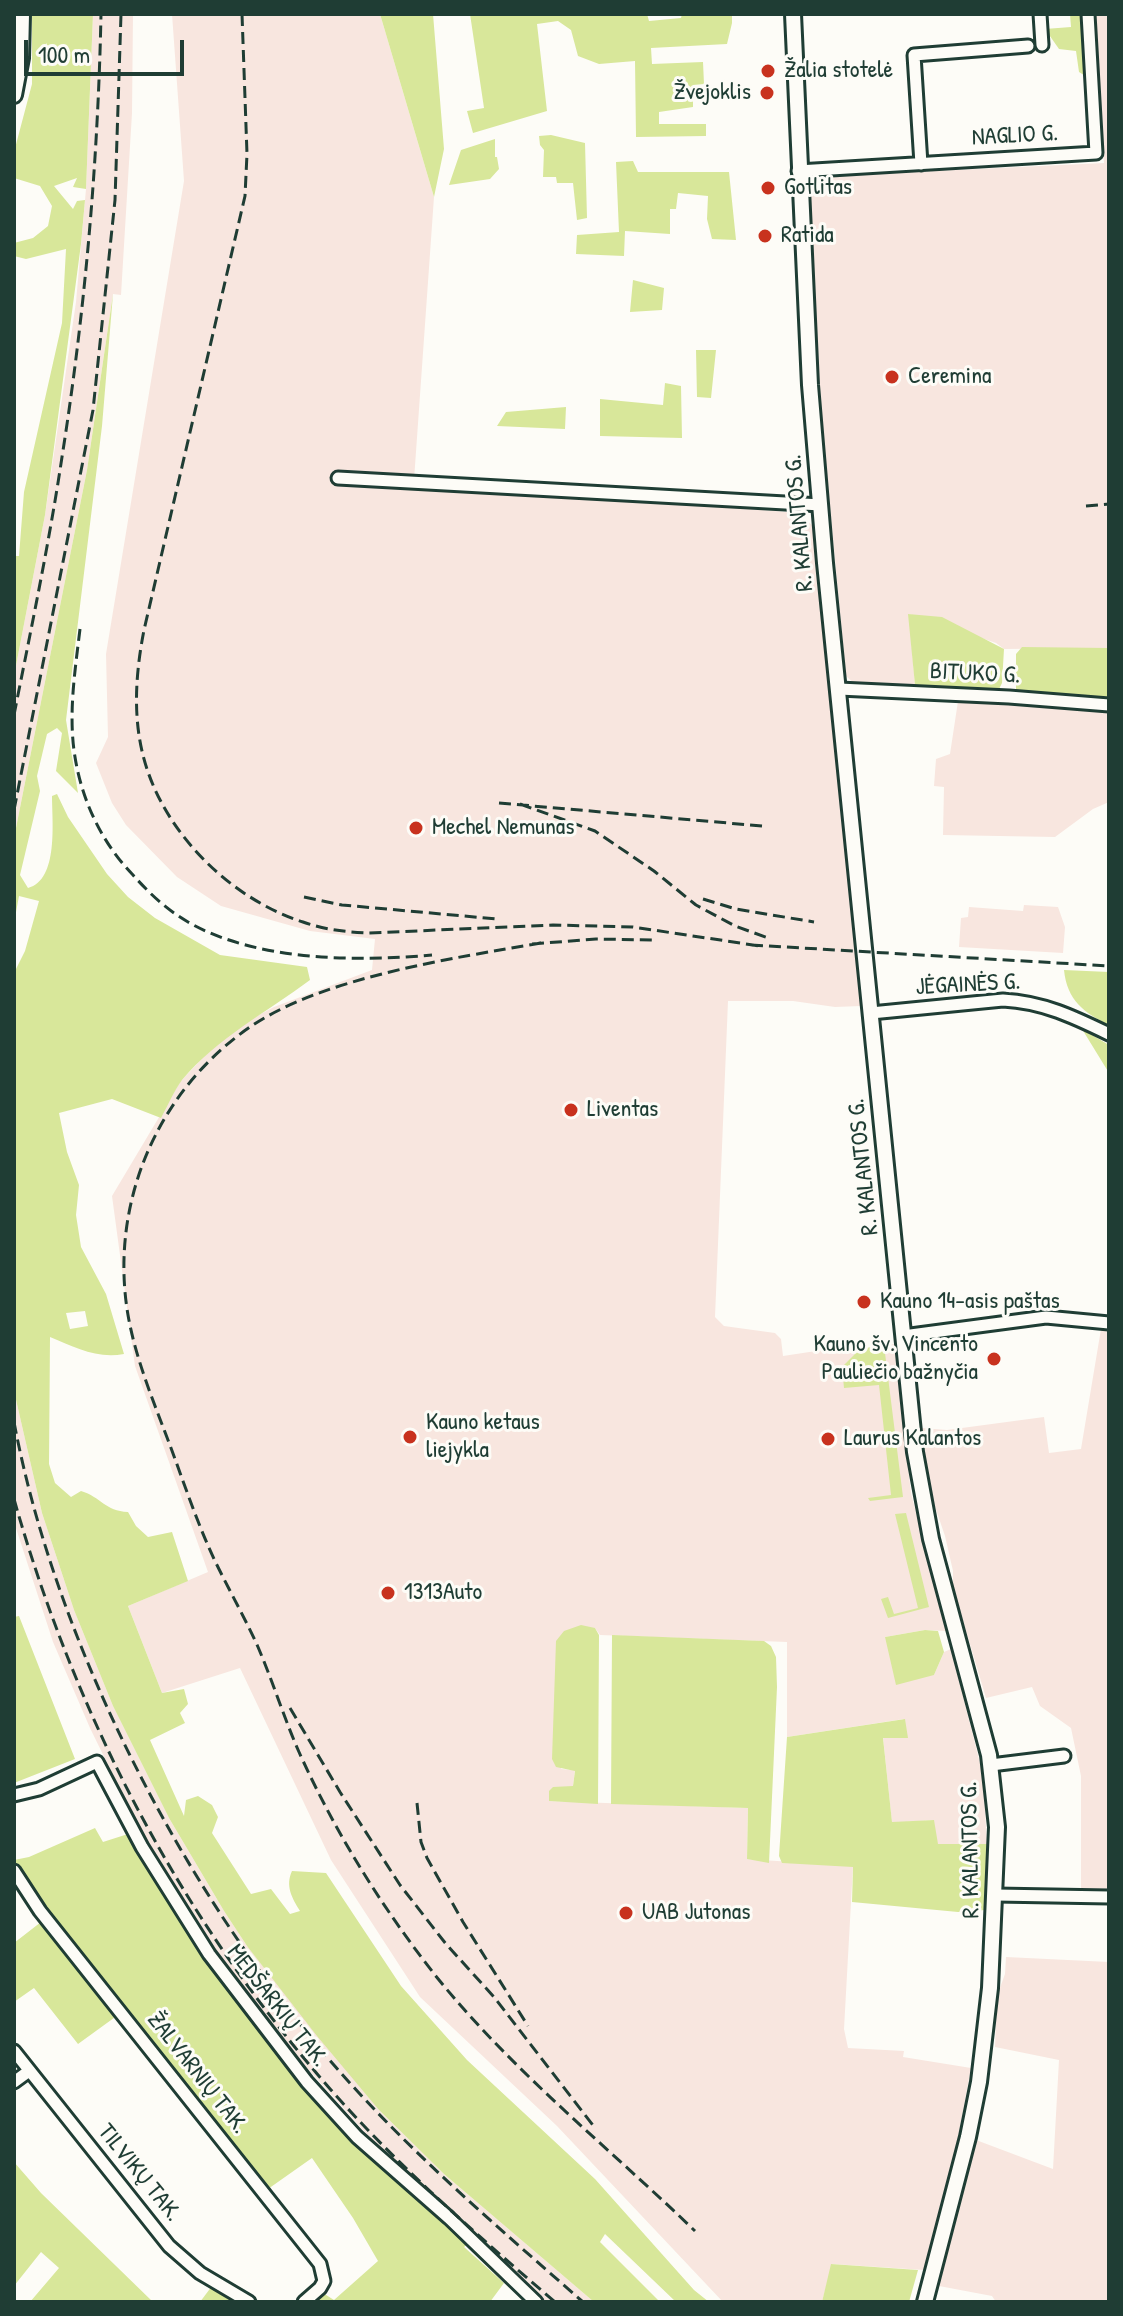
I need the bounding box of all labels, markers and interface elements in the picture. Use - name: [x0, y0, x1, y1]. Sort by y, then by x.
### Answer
- scale bar: [28, 24, 188, 74]
- text: 100 m: [38, 38, 90, 70]
- place label: Žalia stotelė: [784, 57, 893, 85]
- marker: Žalia stotelė: [759, 62, 777, 80]
- place label: Žvejoklis: [673, 79, 751, 107]
- marker: Žvejoklis: [758, 84, 776, 102]
- street label: NAGLIO G.: [971, 119, 1059, 153]
- place label: Gotlitas: [784, 174, 852, 202]
- marker: Gotlitas: [759, 179, 777, 197]
- place label: Ratida: [781, 222, 834, 250]
- marker: Ratida: [756, 227, 774, 245]
- place label: Ceremina: [908, 363, 991, 391]
- marker: Ceremina: [883, 368, 901, 386]
- street label: R. KALANTOS G.: [780, 454, 820, 592]
- street label: BITUKO G.: [929, 657, 1021, 691]
- place label: Mechel Nemunas: [432, 814, 574, 842]
- marker: Mechel Nemunas: [407, 819, 425, 837]
- street label: JĖGAINĖS G.: [915, 968, 1021, 1002]
- place label: Liventas: [587, 1096, 658, 1124]
- street label: R. KALANTOS G.: [843, 1097, 885, 1237]
- marker: Liventas: [562, 1101, 580, 1119]
- place label: Kauno 14-asis paštas: [880, 1288, 1060, 1316]
- marker: Kauno 14-asis paštas: [855, 1293, 873, 1311]
- place label: Kauno šv. Vincento Pauliečio bažnyčia: [814, 1331, 978, 1387]
- marker: Kauno šv. Vincento Pauliečio bažnyčia: [985, 1350, 1003, 1368]
- place label: Kauno ketaus liejykla: [426, 1409, 540, 1465]
- place label: Laurus Kalantos: [844, 1425, 981, 1453]
- marker: Kauno ketaus liejykla: [401, 1428, 419, 1446]
- marker: Laurus Kalantos: [819, 1430, 837, 1448]
- place label: 1313Auto: [404, 1579, 482, 1607]
- marker: 1313Auto: [379, 1584, 397, 1602]
- street label: R. KALANTOS G.: [955, 1781, 987, 1919]
- place label: UAB Jutonas: [642, 1899, 751, 1927]
- marker: UAB Jutonas: [617, 1904, 635, 1922]
- street label: MEDŠARKIŲ TAK.: [220, 1939, 334, 2073]
- street label: ŽALVARNIŲ TAK.: [141, 2006, 253, 2140]
- street label: TILVIKŲ TAK.: [91, 2119, 187, 2227]

